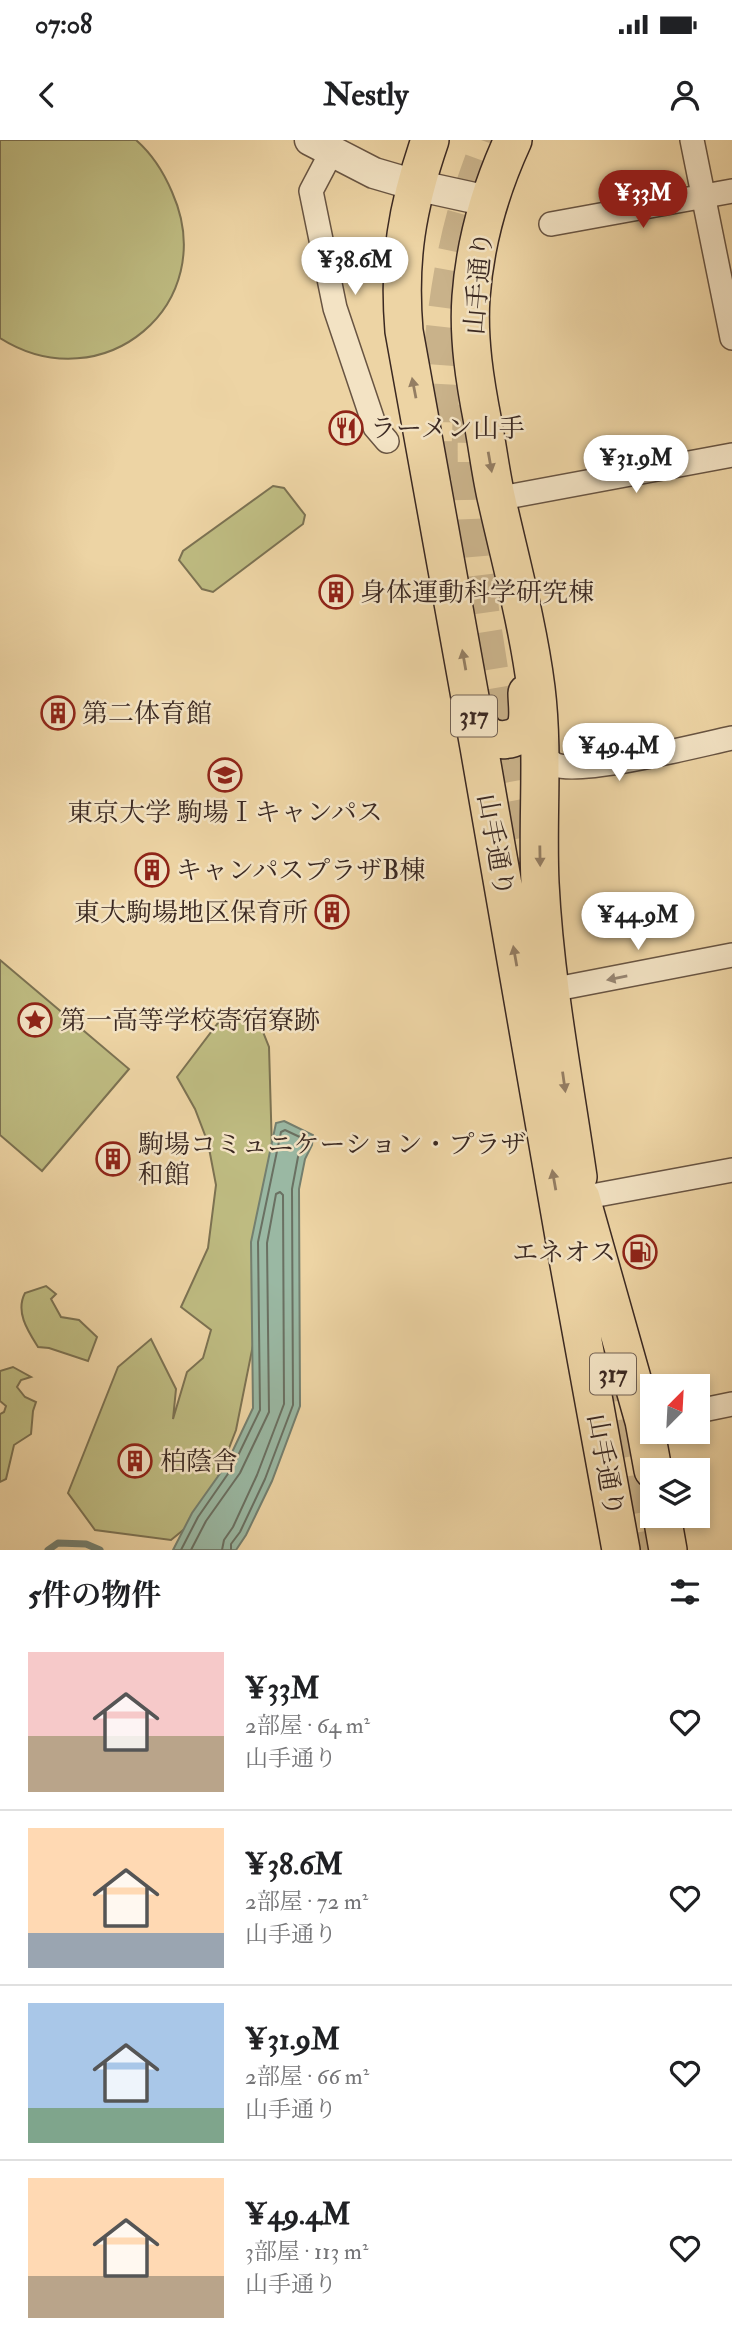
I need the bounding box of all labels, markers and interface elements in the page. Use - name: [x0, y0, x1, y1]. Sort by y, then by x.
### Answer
- text: 07:08: [35, 9, 92, 41]
- text: Nestly: [324, 75, 408, 115]
- icon: back: [28, 76, 66, 114]
- icon: person: [666, 76, 704, 114]
- pin: ¥33M: [602, 171, 684, 230]
- text: ¥33M: [614, 178, 672, 207]
- street label: 山手通り: [459, 230, 499, 336]
- pin: ¥38.6M: [298, 237, 412, 297]
- text: ¥38.6M: [317, 245, 393, 274]
- one-way arrow: [408, 377, 419, 399]
- restaurant icon: ラーメン山手: [327, 409, 365, 447]
- place label: ラーメン山手: [370, 413, 525, 445]
- pin: ¥31.9M: [579, 436, 693, 495]
- text: ¥31.9M: [600, 443, 672, 472]
- one-way arrow: [485, 451, 496, 473]
- building icon: 身体運動科学研究棟: [317, 573, 355, 611]
- place label: 身体運動科学研究棟: [360, 577, 594, 609]
- one-way arrow: [458, 649, 469, 671]
- building icon: 第二体育館: [39, 694, 77, 732]
- road number: 317: [451, 696, 497, 736]
- place label: 第二体育館: [82, 698, 212, 730]
- pin: ¥49.4M: [562, 724, 676, 783]
- text: ¥49.4M: [579, 731, 659, 760]
- school or university icon: 東京大学 駒場Ⅰキャンパス: [206, 756, 244, 794]
- street label: 山手通り: [470, 791, 520, 899]
- place label: 東京大学 駒場Ⅰキャンパス: [67, 797, 383, 829]
- one-way arrow: [534, 845, 546, 867]
- building icon: キャンパスプラザB棟: [133, 851, 171, 889]
- place label: キャンパスプラザB棟: [176, 855, 425, 887]
- pin: ¥44.9M: [581, 892, 695, 952]
- building icon: 東大駒場地区保育所: [313, 893, 351, 931]
- place label: 東大駒場地区保育所: [74, 897, 308, 929]
- text: ¥44.9M: [597, 900, 679, 929]
- one-way arrow: [509, 945, 520, 967]
- one-way arrow: [606, 973, 628, 984]
- place icon: 第一高等学校寄宿寮跡: [16, 1001, 54, 1039]
- place label: 第一高等学校寄宿寮跡: [60, 1005, 320, 1037]
- one-way arrow: [559, 1071, 570, 1093]
- place label: 駒場コミュニケーション・プラザ 和館: [138, 1129, 526, 1191]
- building icon: 駒場コミュニケーション・プラザ 和館: [94, 1140, 132, 1178]
- one-way arrow: [548, 1169, 559, 1191]
- fuel station icon: エネオス: [621, 1233, 659, 1271]
- place label: エネオス: [512, 1237, 616, 1269]
- road number: 317: [590, 1354, 636, 1394]
- north arrow: [640, 1374, 710, 1444]
- map controls: [640, 1374, 710, 1528]
- street label: 山手通り: [580, 1411, 630, 1519]
- building icon: 柏蔭舎: [116, 1442, 154, 1480]
- place label: 柏蔭舎: [160, 1446, 238, 1478]
- button: layers: [640, 1458, 710, 1528]
- icon: filters: [666, 1573, 704, 1611]
- text: 5件の物件: [28, 1577, 161, 1614]
- text: ¥33M: [245, 1670, 320, 1707]
- icon: home: [84, 1680, 168, 1764]
- icon: heart: [666, 1703, 704, 1741]
- text: 2部屋 · 64 m²: [245, 1711, 370, 1740]
- text: 山手通り: [245, 1744, 337, 1773]
- text: ¥38.6M: [245, 1846, 343, 1883]
- icon: home: [84, 1856, 168, 1940]
- icon: heart: [666, 1879, 704, 1917]
- text: 2部屋 · 72 m²: [245, 1887, 368, 1916]
- text: 山手通り: [245, 1920, 337, 1949]
- text: ¥31.9M: [245, 2021, 340, 2058]
- icon: home: [84, 2031, 168, 2115]
- icon: heart: [666, 2054, 704, 2092]
- text: 2部屋 · 66 m²: [245, 2062, 369, 2091]
- text: 山手通り: [245, 2095, 337, 2124]
- text: ¥49.4M: [245, 2196, 351, 2233]
- icon: home: [84, 2206, 168, 2290]
- icon: heart: [666, 2229, 704, 2267]
- text: 3部屋 · 113 m²: [245, 2237, 368, 2266]
- text: 山手通り: [245, 2270, 337, 2299]

